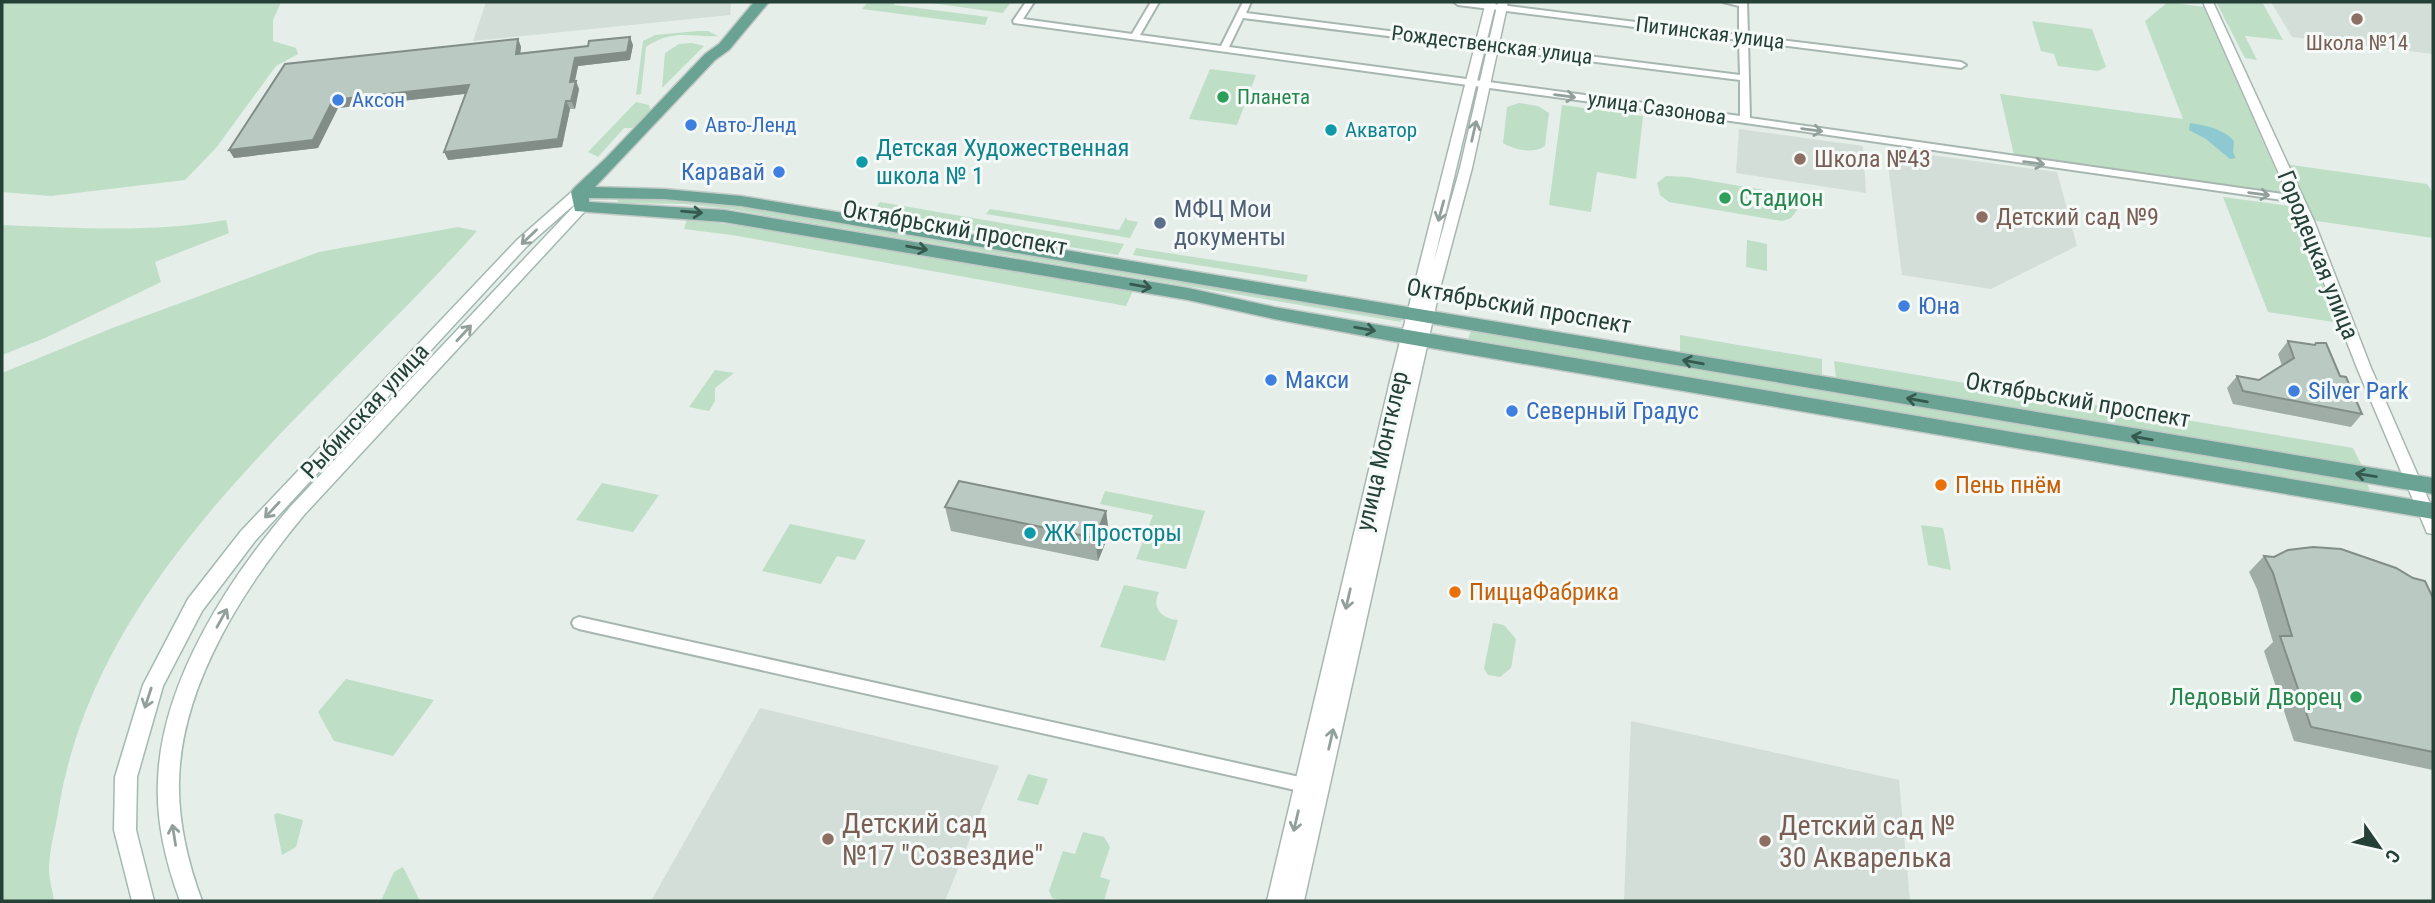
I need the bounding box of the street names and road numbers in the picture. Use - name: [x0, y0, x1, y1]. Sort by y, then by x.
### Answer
- street label: Питинская улица: [1634, 12, 1786, 54]
- street label: Рождественская улица: [1390, 21, 1594, 69]
- street label: улица Сазонова: [1586, 86, 1728, 130]
- street label: Городецкая улица: [2271, 167, 2365, 343]
- street label: Октябрьский проспект: [841, 194, 1069, 262]
- street label: Октябрьский проспект: [1405, 272, 1633, 340]
- street label: Рыбинская улица: [295, 338, 435, 484]
- street label: Октябрьский проспект: [1964, 366, 2192, 434]
- street label: улица Монтклер: [1350, 368, 1414, 534]

